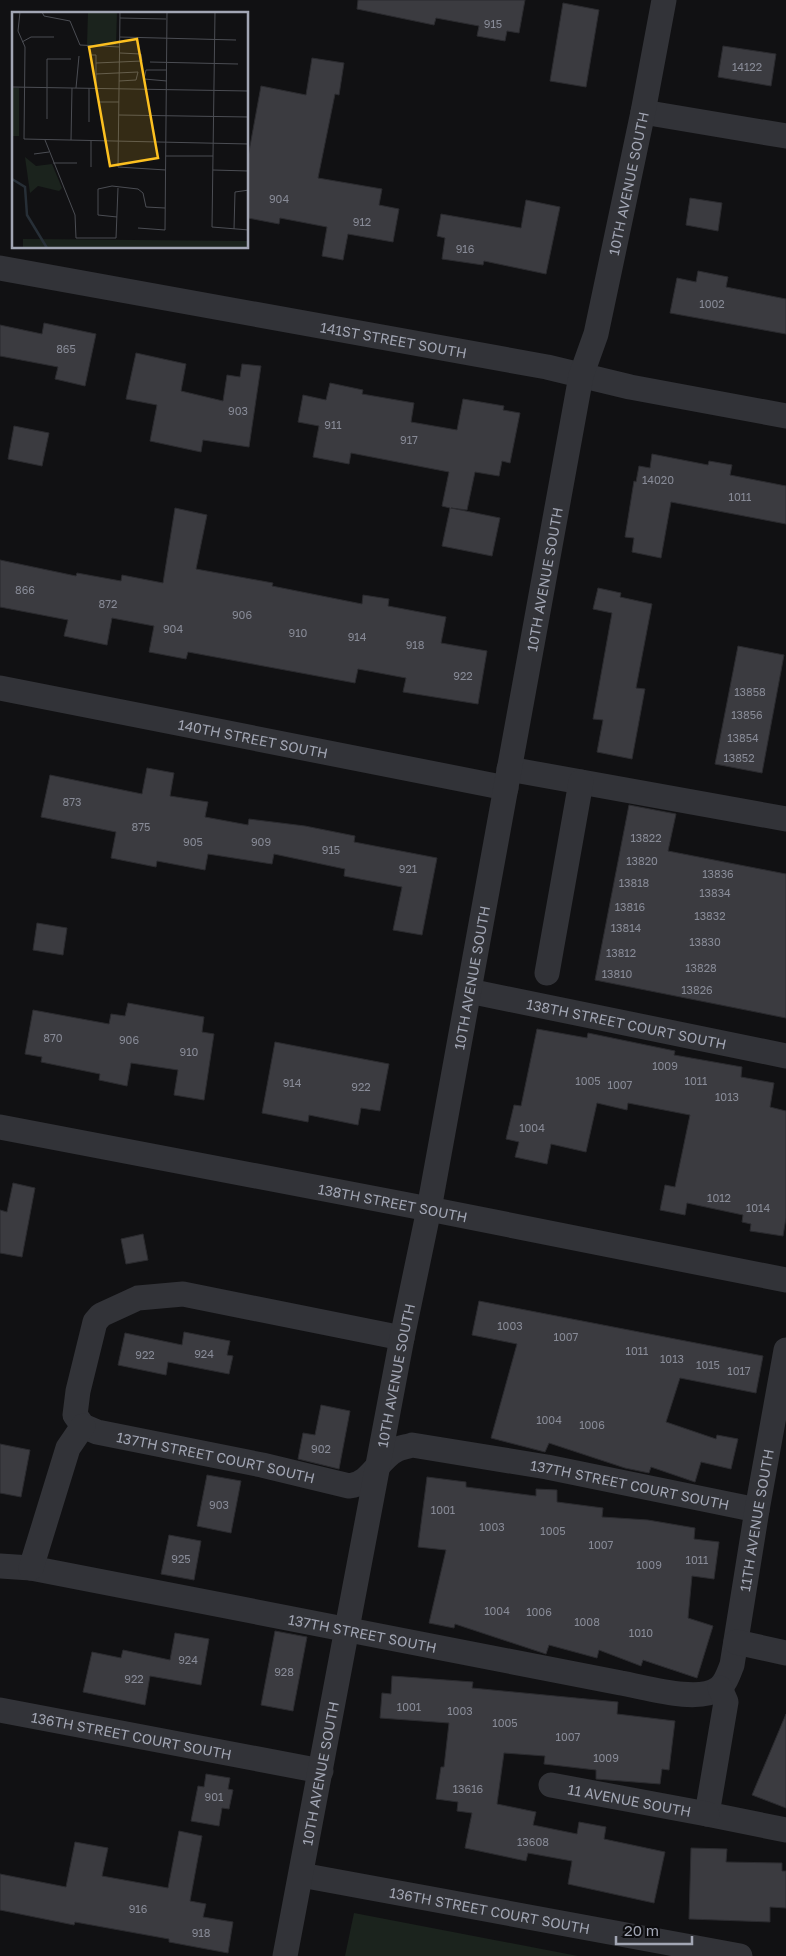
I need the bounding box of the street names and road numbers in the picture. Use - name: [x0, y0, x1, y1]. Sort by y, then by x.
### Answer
- street label: 10TH AVENUE SOUTH: [604, 110, 651, 257]
- street label: 141ST STREET SOUTH: [319, 318, 468, 361]
- street label: 10TH AVENUE SOUTH: [522, 506, 565, 653]
- street label: 140TH STREET SOUTH: [177, 715, 329, 761]
- street label: 10TH AVENUE SOUTH: [450, 904, 493, 1051]
- street label: 138TH STREET COURT SOUTH: [525, 995, 728, 1052]
- street label: 138TH STREET SOUTH: [317, 1180, 469, 1225]
- street label: 10TH AVENUE SOUTH: [373, 1302, 418, 1449]
- street label: 137TH STREET COURT SOUTH: [115, 1428, 317, 1486]
- street label: 11TH AVENUE SOUTH: [735, 1448, 776, 1593]
- street label: 137TH STREET COURT SOUTH: [529, 1456, 731, 1513]
- street label: 137TH STREET SOUTH: [287, 1610, 438, 1655]
- street label: 10TH AVENUE SOUTH: [298, 1700, 342, 1847]
- street label: 136TH STREET COURT SOUTH: [30, 1708, 233, 1762]
- street label: 11 AVENUE SOUTH: [567, 1780, 693, 1819]
- street label: 136TH STREET COURT SOUTH: [388, 1883, 591, 1937]

